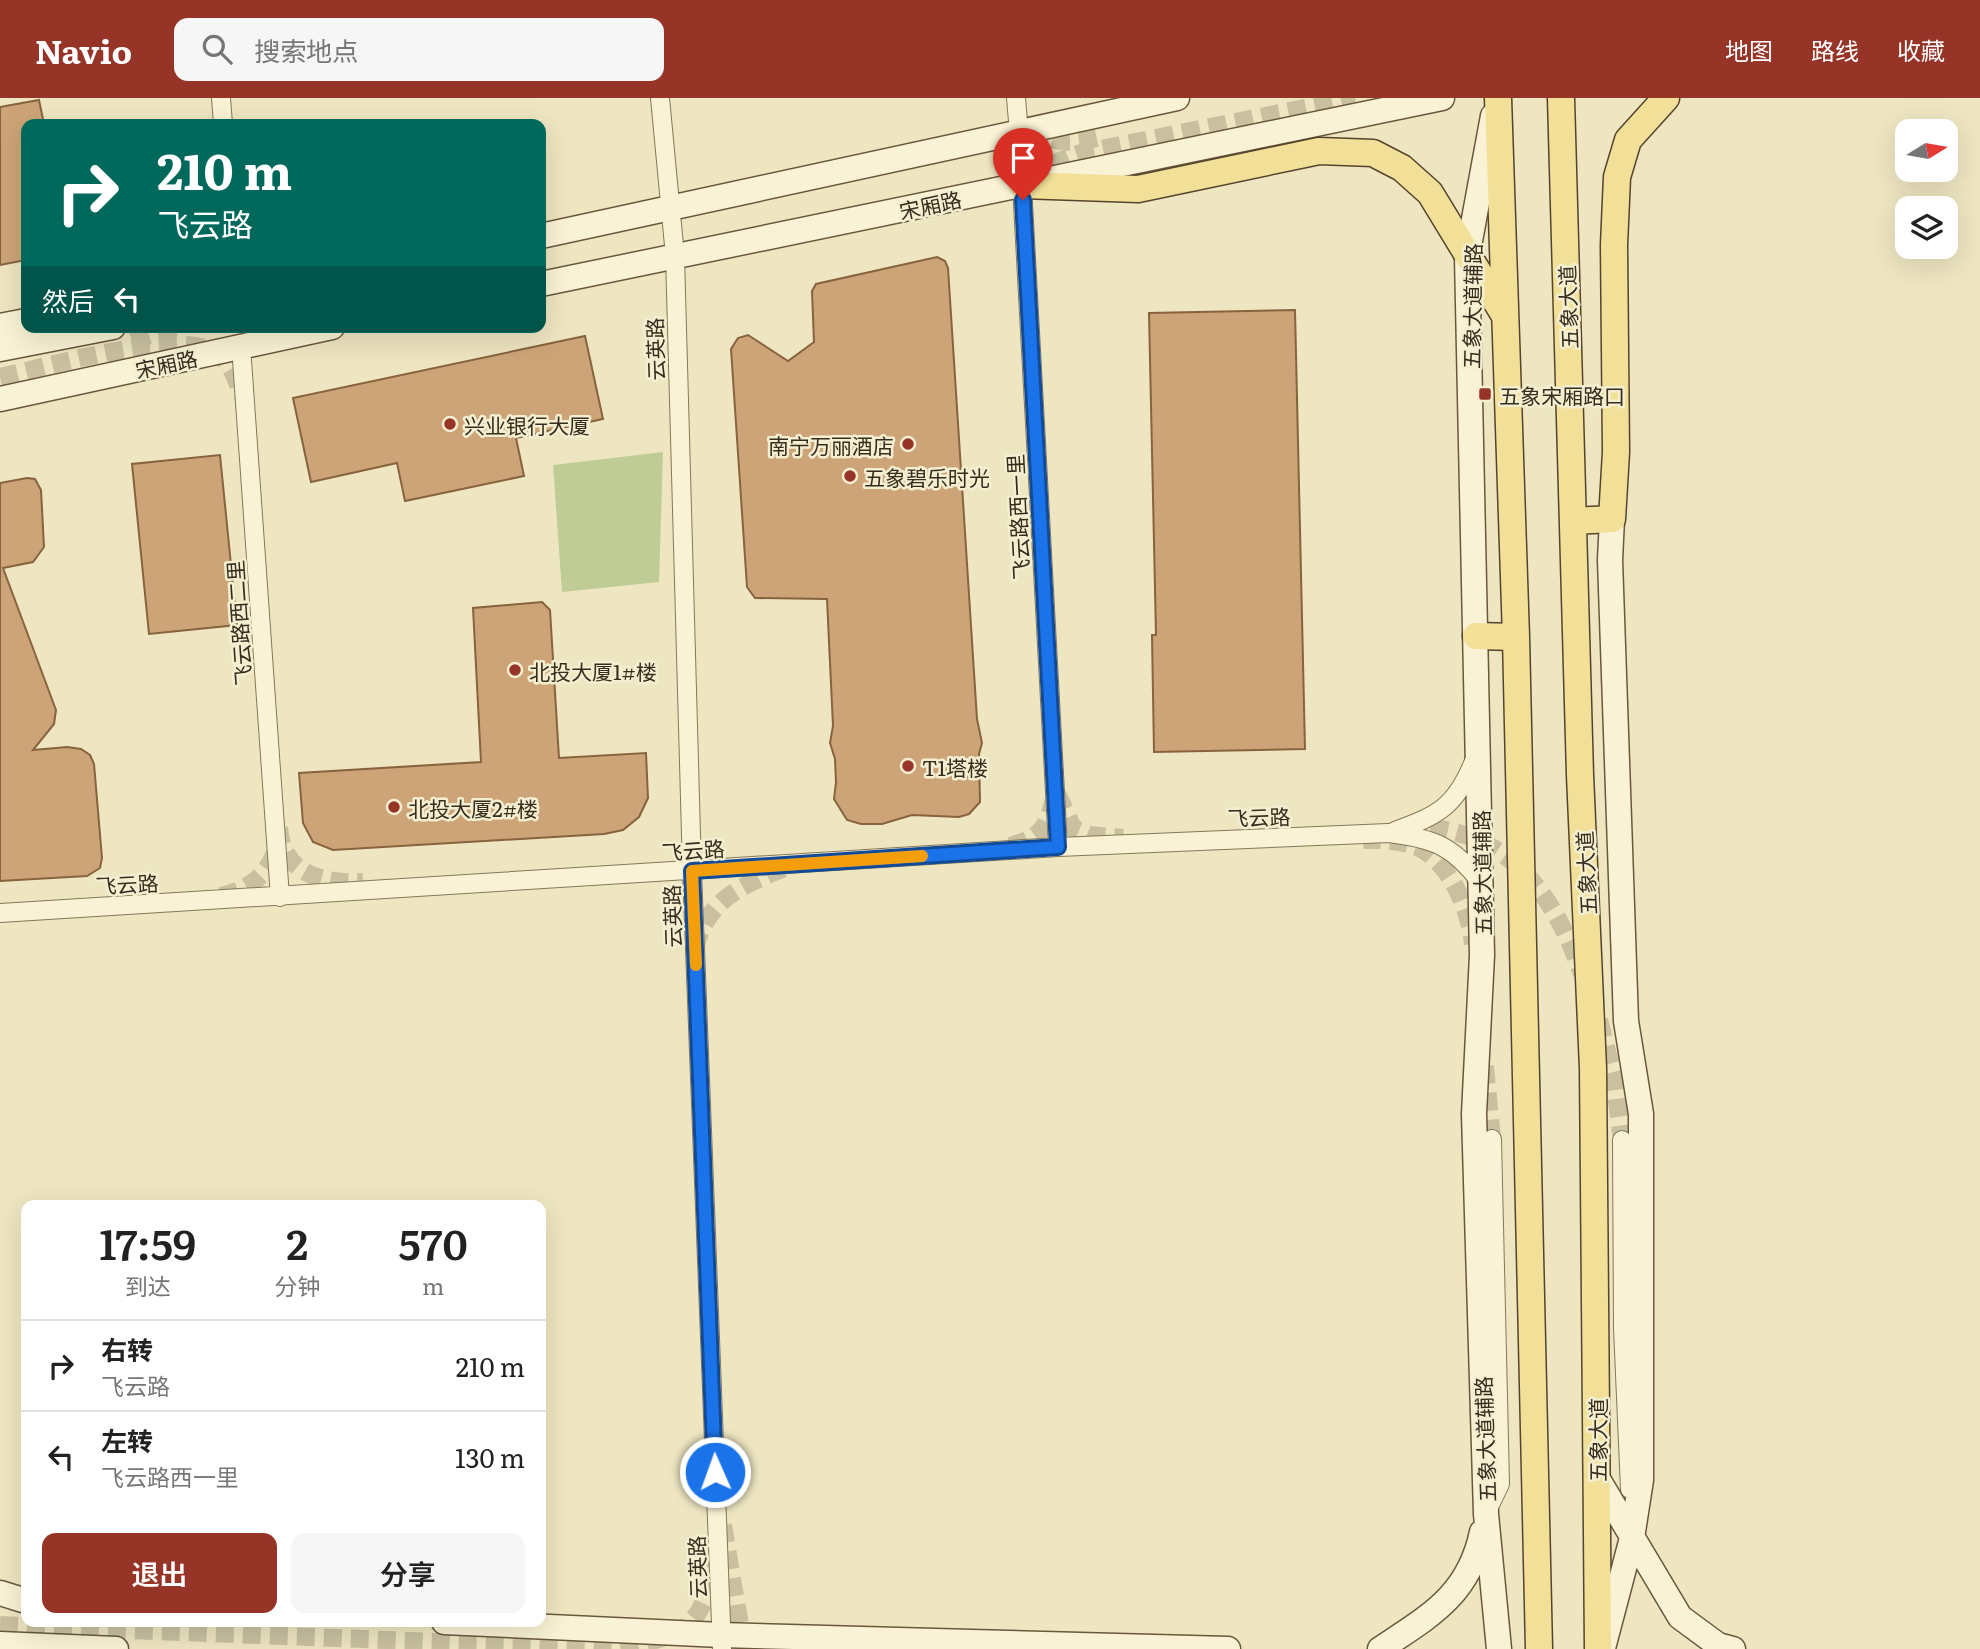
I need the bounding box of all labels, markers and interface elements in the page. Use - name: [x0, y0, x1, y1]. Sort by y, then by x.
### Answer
- search box: [174, 18, 664, 81]
- text: Navio: [35, 25, 132, 74]
- icon: search: [198, 30, 236, 68]
- text: 搜索地点: [254, 30, 358, 69]
- text: 地图: [1725, 32, 1773, 67]
- text: 路线: [1811, 32, 1859, 67]
- text: 收藏: [1897, 32, 1945, 67]
- north arrow: [1895, 119, 1958, 182]
- map controls: [1895, 119, 1958, 259]
- pin: [993, 128, 1053, 200]
- text: 210 m: [157, 132, 292, 205]
- icon: arrive: [1004, 139, 1042, 177]
- icon: right: [42, 147, 133, 238]
- street label: 宋厢路: [896, 182, 964, 226]
- button: layers: [1895, 196, 1958, 259]
- text: 飞云路: [157, 199, 253, 247]
- street label: 五象大道辅路: [1454, 243, 1488, 369]
- street label: 五象大道: [1550, 264, 1584, 350]
- text: 然后: [42, 280, 94, 319]
- icon: left: [108, 280, 146, 318]
- street label: 云英路: [637, 317, 671, 381]
- street label: 宋厢路: [132, 341, 200, 385]
- place label: 五象宋厢路口: [1499, 379, 1625, 410]
- marker: 五象宋厢路口: [1477, 386, 1493, 402]
- place label: 兴业银行大厦: [464, 409, 590, 440]
- marker: 兴业银行大厦: [442, 416, 458, 432]
- place label: 南宁万丽酒店: [768, 429, 894, 460]
- marker: 南宁万丽酒店: [900, 436, 916, 452]
- street label: 飞云路西一里: [998, 453, 1036, 581]
- place label: 五象碧乐时光: [864, 461, 990, 492]
- marker: 五象碧乐时光: [842, 468, 858, 484]
- street label: 飞云路西二里: [218, 559, 258, 687]
- place label: 北投大厦1#楼: [529, 655, 657, 686]
- marker: 北投大厦1#楼: [507, 662, 523, 678]
- place label: T1塔楼: [922, 751, 988, 782]
- marker: T1塔楼: [900, 758, 916, 774]
- place label: 北投大厦2#楼: [408, 792, 538, 823]
- marker: 北投大厦2#楼: [386, 799, 402, 815]
- street label: 飞云路: [1227, 799, 1291, 833]
- street label: 五象大道辅路: [1464, 810, 1498, 936]
- street label: 五象大道: [1567, 830, 1603, 916]
- street label: 飞云路: [660, 831, 726, 867]
- street label: 飞云路: [95, 866, 159, 900]
- street label: 云英路: [654, 884, 688, 948]
- text: 17:59: [99, 1211, 196, 1273]
- text: 2: [286, 1211, 308, 1273]
- text: 570: [399, 1211, 468, 1273]
- text: 到达: [125, 1268, 171, 1302]
- text: 分钟: [274, 1268, 320, 1302]
- text: m: [422, 1268, 444, 1302]
- text: 右转: [101, 1329, 153, 1368]
- text: 210 m: [456, 1346, 525, 1385]
- icon: right: [42, 1347, 80, 1385]
- text: 飞云路: [101, 1368, 170, 1402]
- street label: 五象大道辅路: [1466, 1375, 1502, 1503]
- street label: 五象大道: [1581, 1398, 1612, 1482]
- text: 左转: [101, 1420, 153, 1459]
- position arrow: [678, 1435, 752, 1509]
- text: 130 m: [455, 1437, 525, 1476]
- icon: left: [42, 1438, 80, 1476]
- text: 飞云路西一里: [101, 1459, 239, 1493]
- button: 退出: [42, 1533, 277, 1613]
- button: 分享: [291, 1533, 525, 1613]
- street label: 云英路: [679, 1535, 713, 1599]

